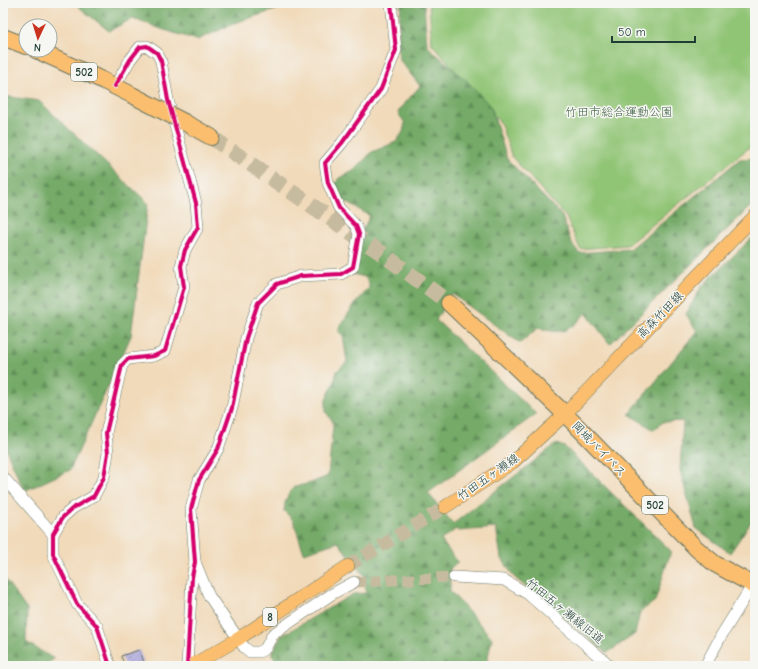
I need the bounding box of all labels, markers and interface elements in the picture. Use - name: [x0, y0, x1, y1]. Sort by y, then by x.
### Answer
- north arrow: [18, 18, 58, 58]
- scale bar: [612, 18, 695, 44]
- text: 50 m: [618, 25, 646, 39]
- text: N: [33, 41, 41, 54]
- road number: 502: [71, 63, 97, 81]
- park label: 竹田市総合運動公園: [565, 105, 673, 119]
- street label: 高森竹田線: [634, 289, 686, 341]
- street label: 岡城バイパス: [569, 418, 629, 480]
- street label: 竹田五ヶ瀬線: [454, 451, 522, 503]
- road number: 502: [642, 496, 668, 514]
- street label: 竹田五ヶ瀬線旧道: [523, 575, 607, 647]
- road number: 8: [263, 608, 277, 626]

